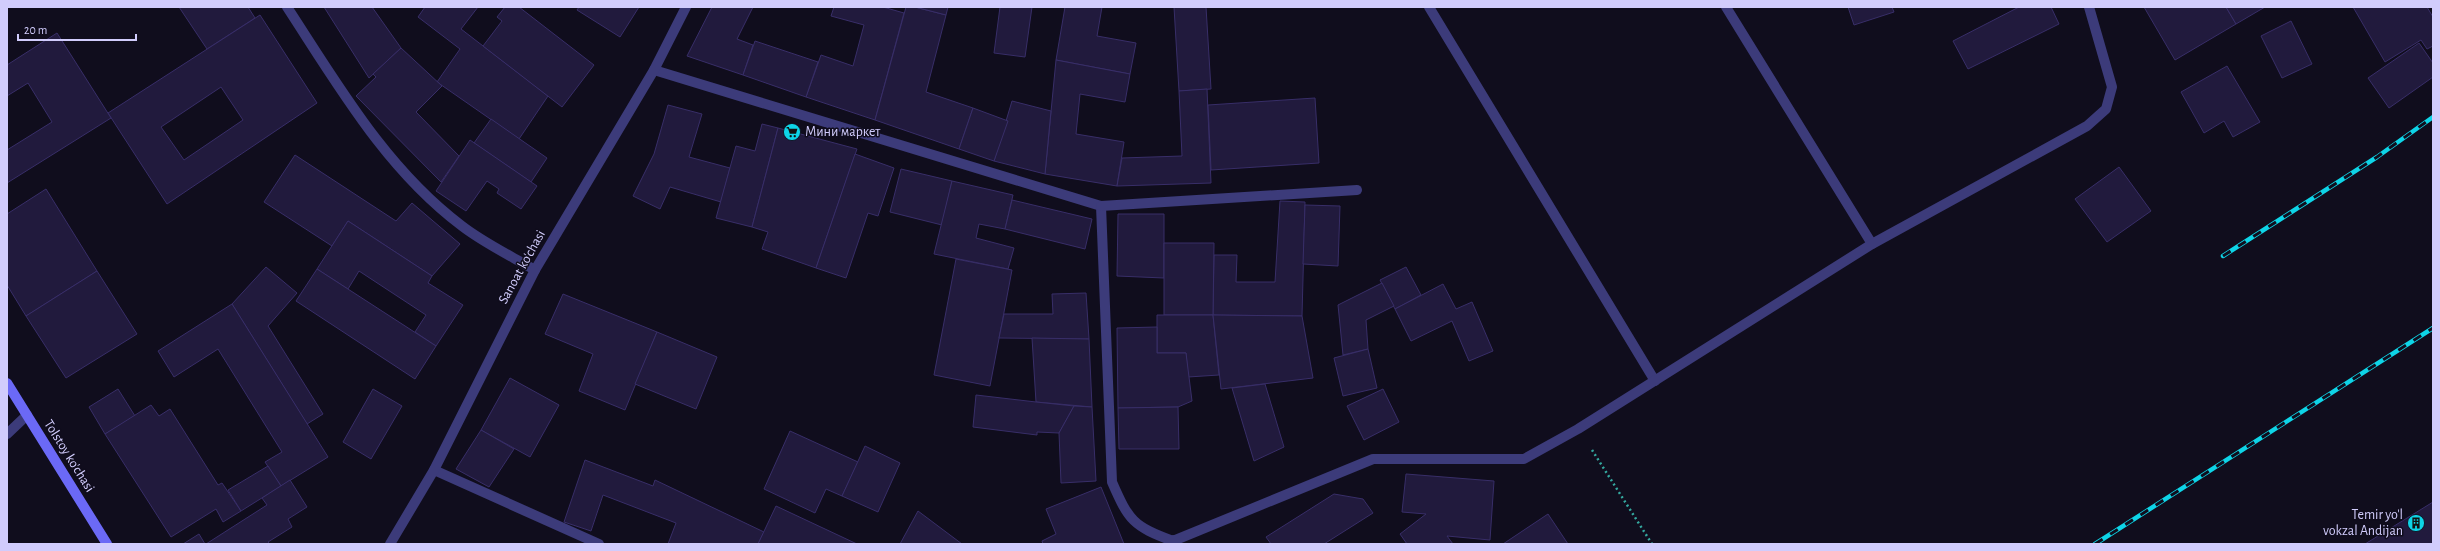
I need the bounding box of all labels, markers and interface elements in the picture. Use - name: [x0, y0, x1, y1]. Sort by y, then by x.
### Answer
- scale bar: [18, 16, 136, 42]
- text: 20 m: [24, 24, 47, 36]
- supermarket icon: Мини маркет: [782, 122, 802, 142]
- place label: Мини маркет: [805, 125, 881, 139]
- street label: Sanoat ko'chasi: [496, 228, 548, 306]
- street label: Tolstoy ko'chasi: [41, 417, 97, 495]
- place label: Temir yo'l vokzal Andijan: [2323, 508, 2403, 538]
- building icon: Temir yo'l vokzal Andijan: [2406, 513, 2426, 533]

